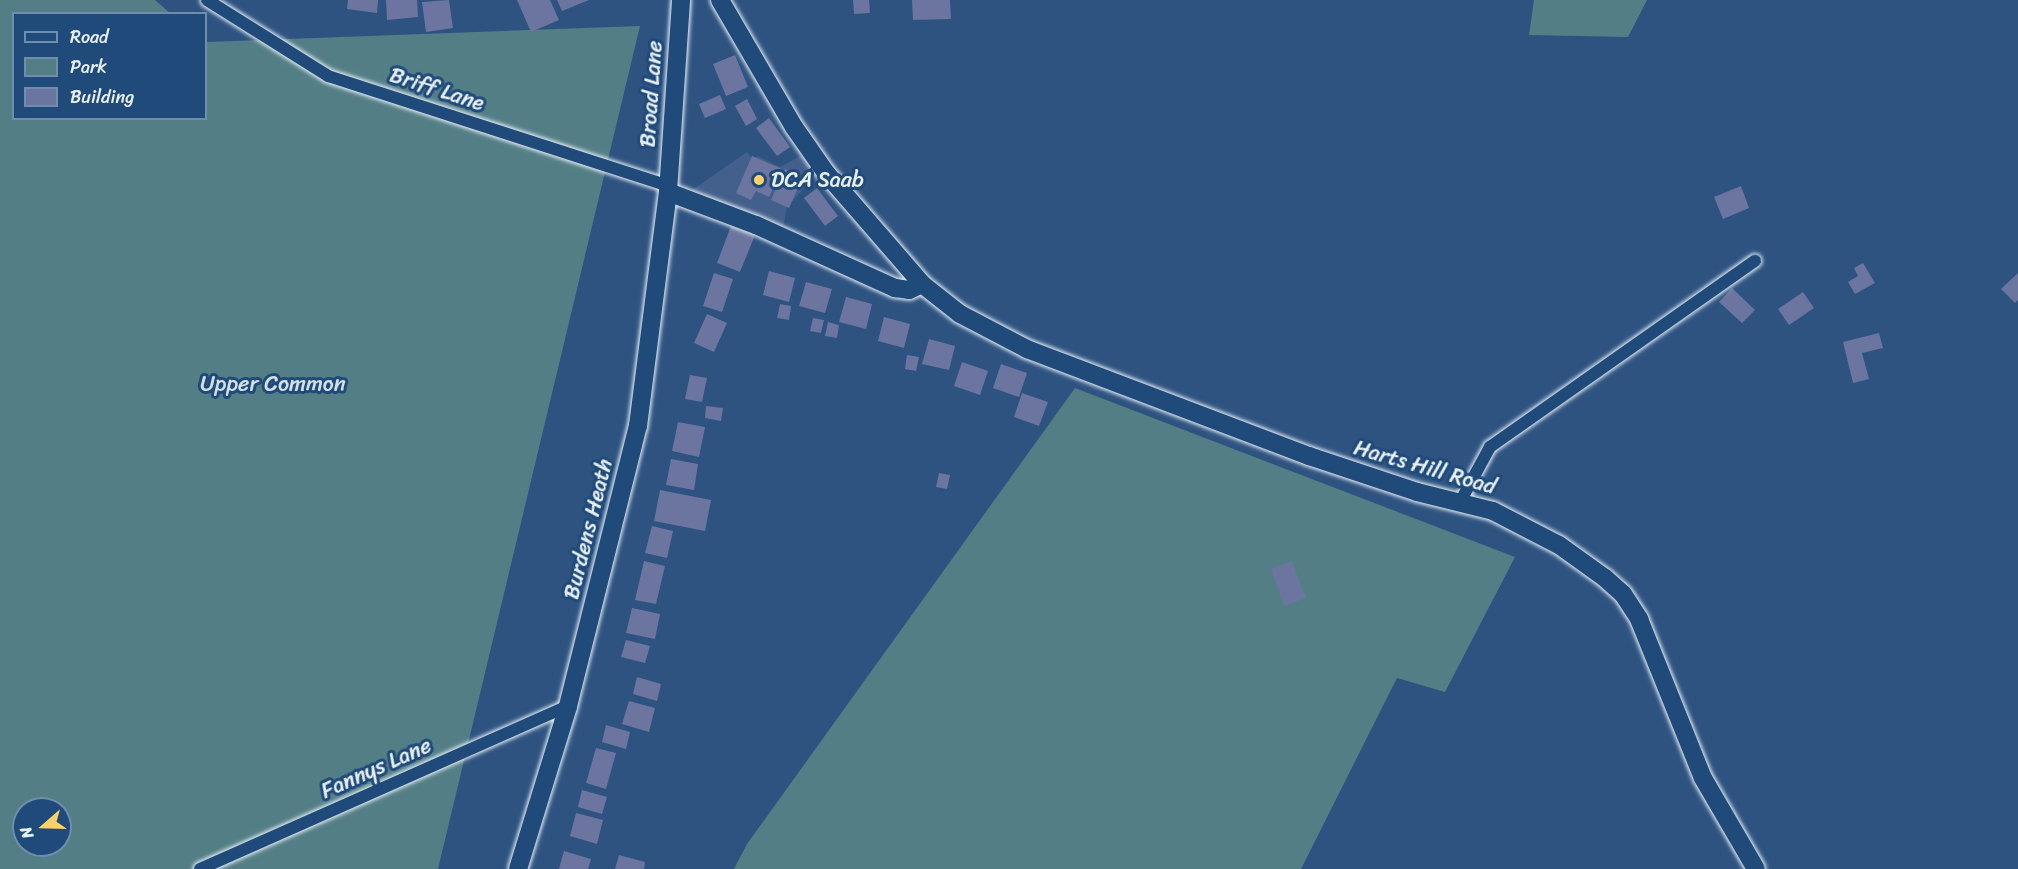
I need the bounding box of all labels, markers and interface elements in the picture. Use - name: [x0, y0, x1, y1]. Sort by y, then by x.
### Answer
- legend: [12, 12, 207, 120]
- text: Road: [70, 21, 109, 53]
- street label: Broad Lane: [634, 40, 668, 148]
- text: Park: [70, 51, 107, 83]
- street label: Briff Lane: [386, 61, 488, 117]
- text: Building: [70, 81, 134, 113]
- place label: DCA Saab: [771, 167, 866, 193]
- marker: DCA Saab: [752, 173, 766, 187]
- park label: Upper Common: [200, 371, 346, 397]
- street label: Harts Hill Road: [1351, 434, 1499, 500]
- street label: Burdens Heath: [558, 456, 618, 602]
- street label: Fannys Lane: [317, 732, 435, 804]
- north arrow: [12, 797, 72, 857]
- text: N: [11, 822, 42, 843]

